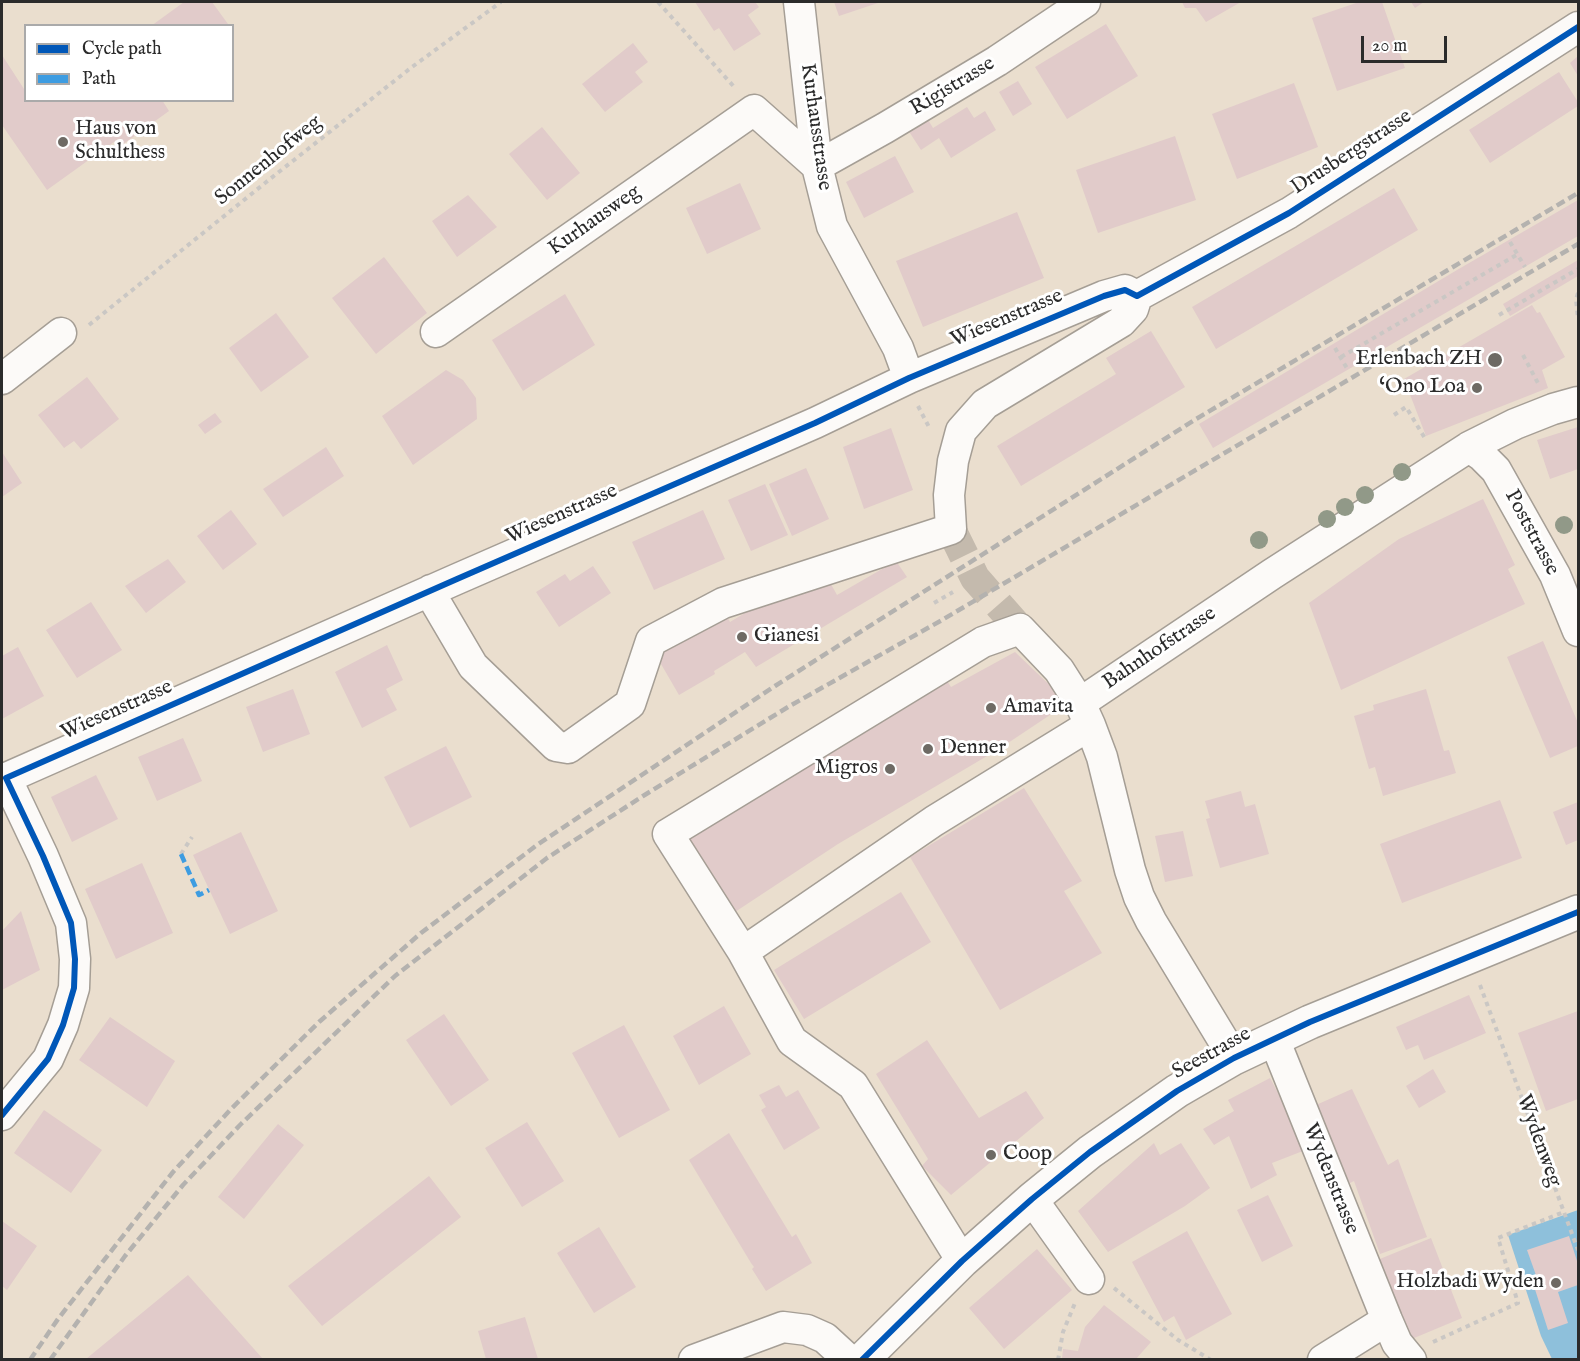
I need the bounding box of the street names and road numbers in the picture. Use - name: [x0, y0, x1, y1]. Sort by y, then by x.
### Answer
- street label: Rigistrasse: [906, 52, 1000, 122]
- street label: Kurhausstrasse: [794, 62, 836, 192]
- street label: Drusbergstrasse: [1287, 105, 1417, 201]
- street label: Sonnenhofweg: [211, 110, 327, 212]
- street label: Kurhausweg: [544, 180, 646, 262]
- street label: Wiesenstrasse: [947, 284, 1067, 354]
- street label: Wiesenstrasse: [502, 479, 622, 551]
- street label: Poststrasse: [1498, 486, 1564, 580]
- street label: Bahnhofstrasse: [1099, 602, 1221, 696]
- street label: Wiesenstrasse: [57, 675, 177, 747]
- street label: Seestrasse: [1168, 1022, 1256, 1086]
- street label: Wydenweg: [1510, 1091, 1566, 1191]
- street label: Wydenstrasse: [1296, 1120, 1364, 1238]

